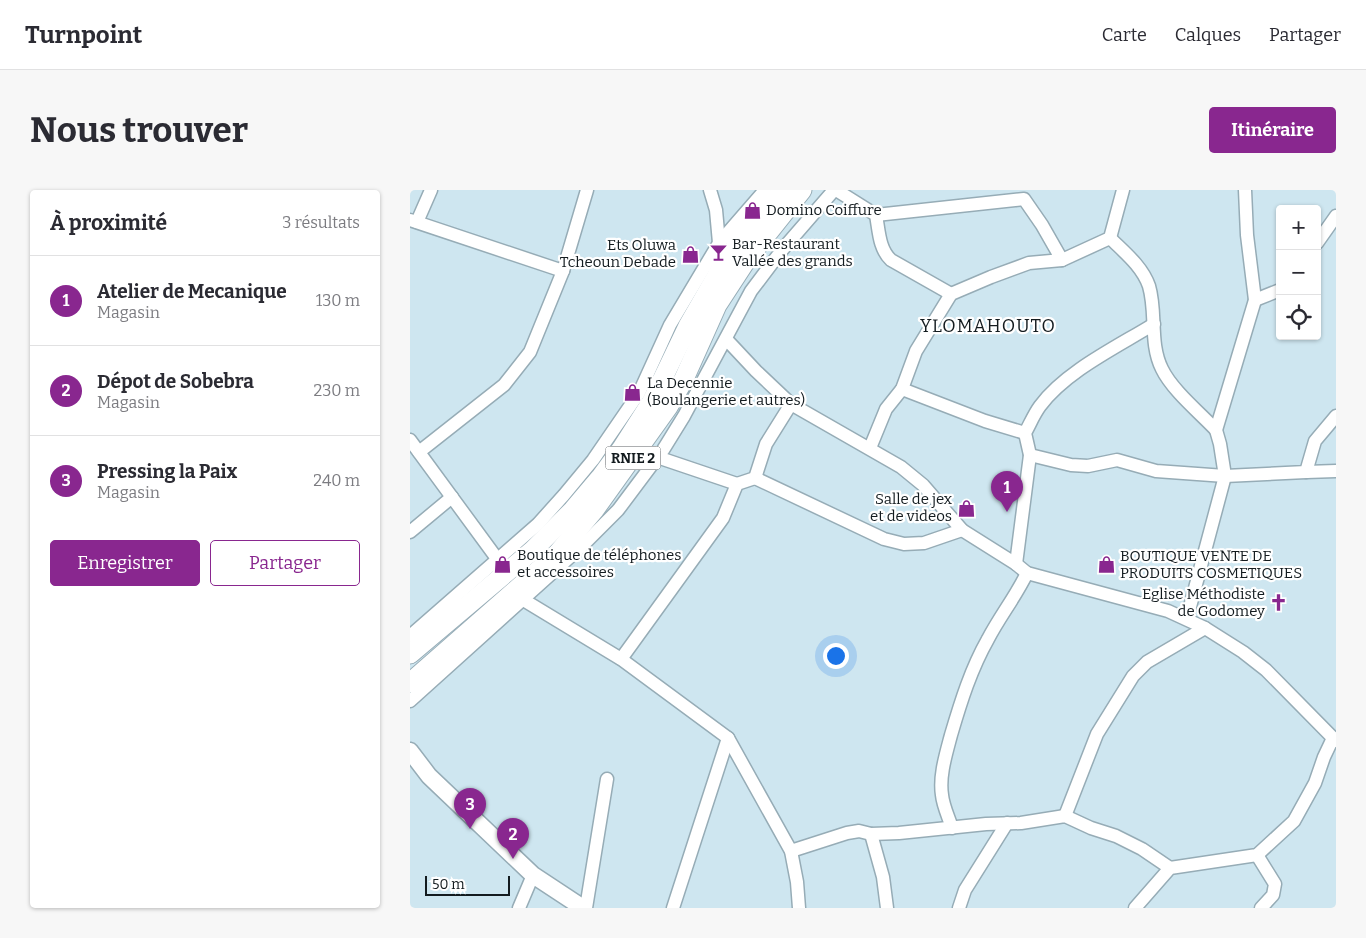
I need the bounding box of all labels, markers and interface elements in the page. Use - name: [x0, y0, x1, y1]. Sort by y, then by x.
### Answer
- text: Turnpoint: [25, 21, 142, 49]
- text: Carte: [1102, 24, 1147, 46]
- text: Calques: [1175, 24, 1241, 46]
- text: Partager: [1269, 24, 1341, 46]
- button: Itinéraire: [1209, 107, 1336, 153]
- text: Nous trouver: [30, 109, 248, 151]
- shop icon: Domino Coiffure: [742, 200, 762, 220]
- place label: Domino Coiffure: [766, 201, 882, 219]
- map controls: [1276, 205, 1321, 340]
- button: +: [1276, 205, 1321, 250]
- text: À proximité: [50, 210, 167, 236]
- text: 3 résultats: [282, 213, 360, 232]
- place label: Bar-Restaurant Vallée des grands: [732, 235, 853, 270]
- place label: Ets Oluwa Tcheoun Debade: [560, 236, 676, 271]
- bar icon: Bar-Restaurant Vallée des grands: [708, 243, 728, 263]
- shop icon: Ets Oluwa Tcheoun Debade: [680, 244, 700, 264]
- button: −: [1276, 250, 1321, 295]
- text: Atelier de Mecanique: [97, 280, 287, 303]
- text: 1: [63, 291, 69, 310]
- text: 130 m: [316, 291, 360, 310]
- button: locate: [1276, 295, 1321, 340]
- text: Magasin: [97, 303, 160, 322]
- district label: YLOMAHOUTO: [920, 315, 1056, 337]
- text: Dépot de Sobebra: [97, 370, 254, 393]
- place label: La Decennie (Boulangerie et autres): [647, 374, 805, 409]
- text: 2: [61, 381, 71, 400]
- text: 230 m: [313, 381, 360, 400]
- shop icon: La Decennie (Boulangerie et autres): [623, 382, 643, 402]
- text: Magasin: [97, 393, 160, 412]
- road number: RNIE 2: [606, 446, 660, 470]
- text: Pressing la Paix: [97, 460, 237, 483]
- text: 3: [61, 471, 71, 490]
- text: 240 m: [313, 471, 360, 490]
- pin: 1: [991, 471, 1023, 512]
- text: Magasin: [97, 483, 160, 502]
- place label: Salle de jex et de videos: [870, 490, 953, 525]
- shop icon: Salle de jex et de videos: [956, 498, 976, 518]
- button: Enregistrer: [50, 540, 200, 586]
- button: Partager: [210, 540, 360, 586]
- place label: Boutique de téléphones et accessoires: [517, 546, 681, 581]
- place label: BOUTIQUE VENTE DE PRODUITS COSMETIQUES: [1120, 547, 1302, 582]
- shop icon: Boutique de téléphones et accessoires: [493, 554, 513, 574]
- shop icon: BOUTIQUE VENTE DE PRODUITS COSMETIQUES: [1096, 555, 1116, 575]
- place label: Eglise Méthodiste de Godomey: [1142, 585, 1265, 620]
- church icon: Eglise Méthodiste de Godomey: [1269, 593, 1289, 613]
- your location: [823, 643, 849, 669]
- pin: 3: [454, 788, 486, 829]
- pin: 2: [497, 818, 529, 859]
- scale bar: [425, 873, 510, 896]
- text: 50 m: [432, 876, 465, 893]

